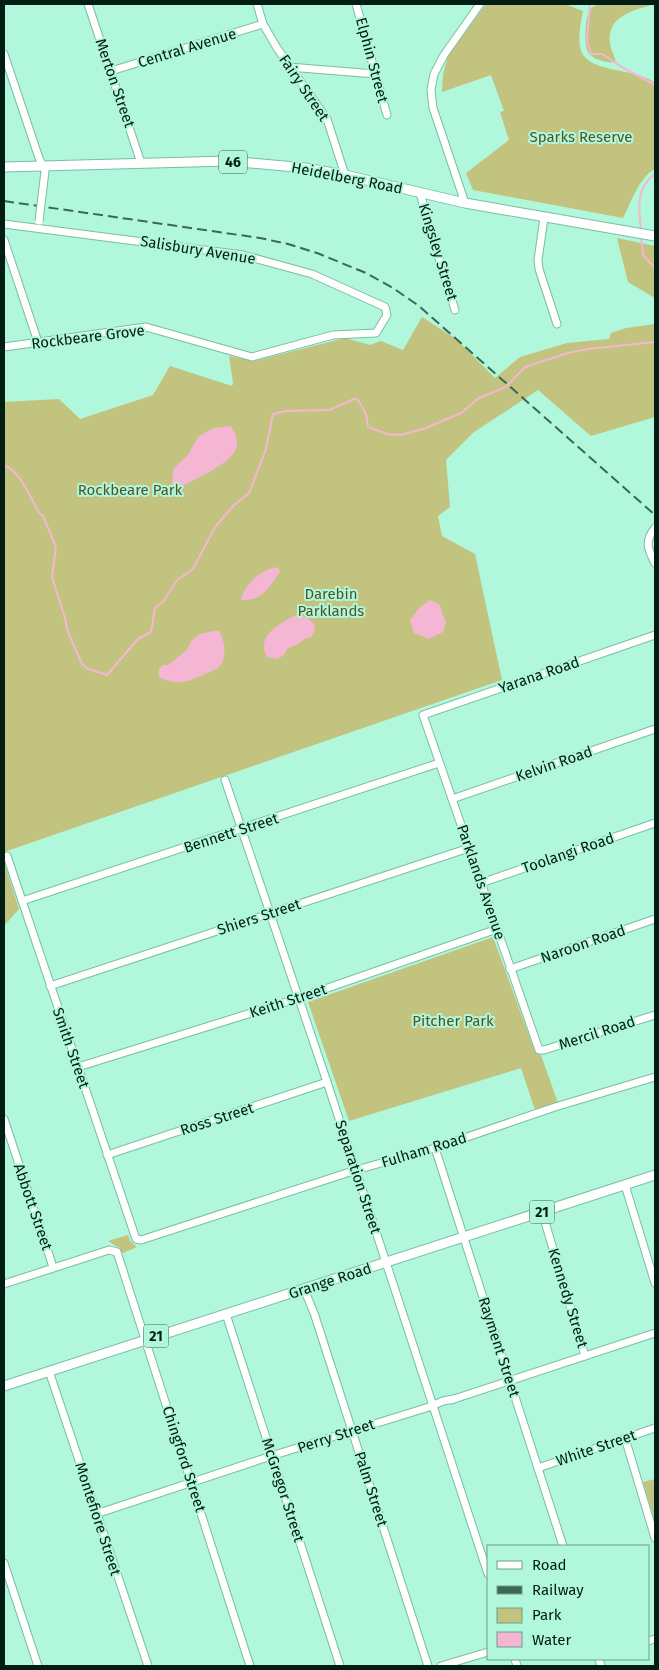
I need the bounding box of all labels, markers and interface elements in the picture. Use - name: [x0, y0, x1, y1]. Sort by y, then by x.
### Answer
- street label: Elphin Street: [352, 15, 392, 105]
- street label: Central Avenue: [136, 24, 238, 72]
- street label: Merton Street: [91, 36, 139, 130]
- street label: Fairy Street: [275, 51, 333, 125]
- park label: Sparks Reserve: [530, 128, 632, 146]
- road number: 46: [219, 150, 247, 173]
- street label: Heidelberg Road: [290, 158, 404, 198]
- street label: Kingsley Street: [415, 201, 462, 304]
- street label: Salisbury Avenue: [139, 232, 257, 268]
- street label: Rockbeare Grove: [30, 321, 146, 353]
- park label: Rockbeare Park: [78, 481, 183, 499]
- park label: Darebin Parklands: [298, 585, 364, 620]
- street label: Yarana Road: [496, 653, 582, 697]
- street label: Kelvin Road: [513, 742, 595, 786]
- street label: Bennett Street: [181, 809, 281, 857]
- street label: Parklands Avenue: [453, 822, 509, 942]
- street label: Toolangi Road: [520, 829, 616, 877]
- street label: Shiers Street: [215, 895, 304, 939]
- street label: Naroon Road: [538, 921, 628, 967]
- street label: Keith Street: [247, 980, 329, 1022]
- street label: Smith Street: [49, 1005, 93, 1091]
- park label: Pitcher Park: [412, 1012, 494, 1030]
- street label: Mercil Road: [556, 1012, 638, 1054]
- street label: Ross Street: [178, 1098, 257, 1139]
- street label: Separation Street: [331, 1118, 385, 1237]
- street label: Fulham Road: [379, 1128, 469, 1172]
- street label: Abbott Street: [10, 1161, 56, 1253]
- road number: 21: [530, 1200, 554, 1224]
- street label: Kennedy Street: [544, 1246, 592, 1351]
- street label: Grange Road: [286, 1259, 374, 1303]
- street label: Rayment Street: [474, 1295, 524, 1400]
- road number: 21: [144, 1324, 168, 1348]
- street label: Chingford Street: [158, 1404, 210, 1515]
- street label: Perry Street: [295, 1415, 377, 1457]
- street label: White Street: [554, 1426, 639, 1470]
- street label: McGregor Street: [258, 1436, 309, 1545]
- street label: Palm Street: [350, 1449, 392, 1529]
- street label: Montefiore Street: [71, 1460, 125, 1579]
- legend: [487, 1545, 649, 1660]
- text: Road: [532, 1556, 567, 1574]
- text: Railway: [532, 1581, 584, 1599]
- text: Park: [532, 1606, 562, 1624]
- text: Water: [532, 1631, 571, 1649]

